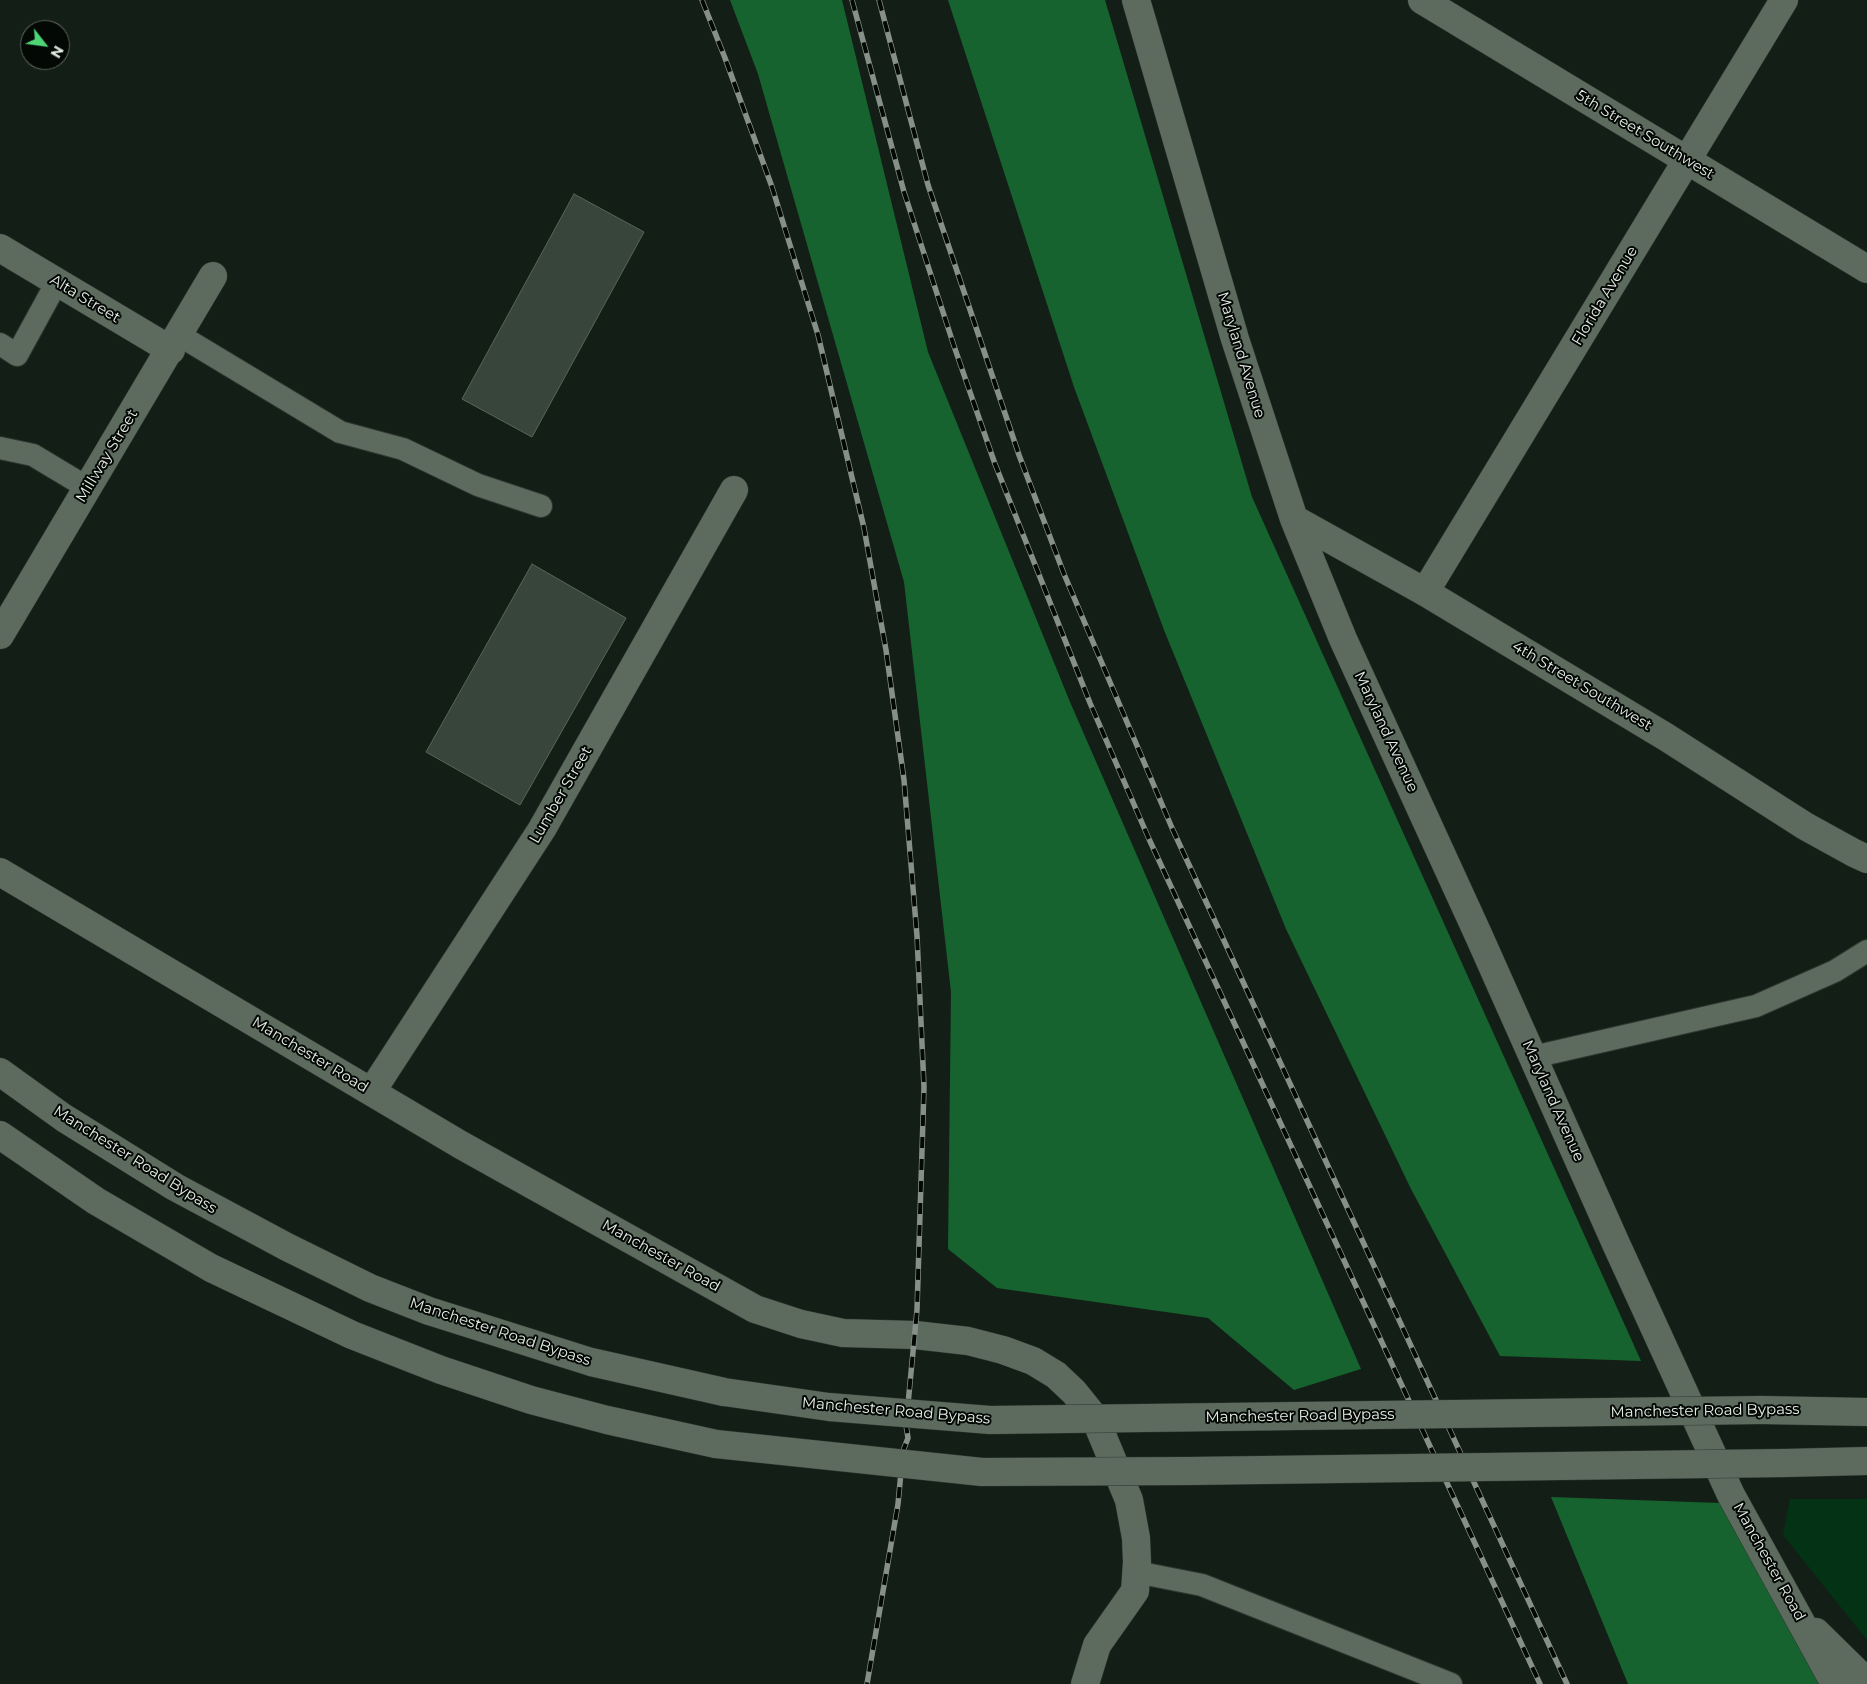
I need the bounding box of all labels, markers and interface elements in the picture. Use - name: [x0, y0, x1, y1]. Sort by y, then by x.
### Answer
- north arrow: [20, 20, 70, 70]
- text: N: [47, 43, 68, 61]
- street label: 5th Street Southwest: [1573, 87, 1717, 183]
- street label: Florida Avenue: [1568, 243, 1642, 349]
- street label: Alta Street: [47, 271, 123, 327]
- street label: Maryland Avenue: [1213, 290, 1269, 420]
- street label: Millway Street: [72, 406, 142, 506]
- street label: 4th Street Southwest: [1509, 637, 1655, 735]
- street label: Maryland Avenue: [1350, 669, 1422, 795]
- street label: Lumber Street: [526, 743, 596, 847]
- street label: Manchester Road: [249, 1013, 371, 1097]
- street label: Maryland Avenue: [1518, 1038, 1588, 1164]
- street label: Manchester Road Bypass: [50, 1102, 220, 1218]
- street label: Manchester Road: [599, 1216, 723, 1296]
- street label: Manchester Road Bypass: [407, 1294, 593, 1370]
- street label: Manchester Road Bypass: [801, 1394, 991, 1428]
- street label: Manchester Road Bypass: [1610, 1400, 1800, 1422]
- street label: Manchester Road Bypass: [1205, 1405, 1395, 1427]
- street label: Manchester Road: [1729, 1500, 1809, 1624]

